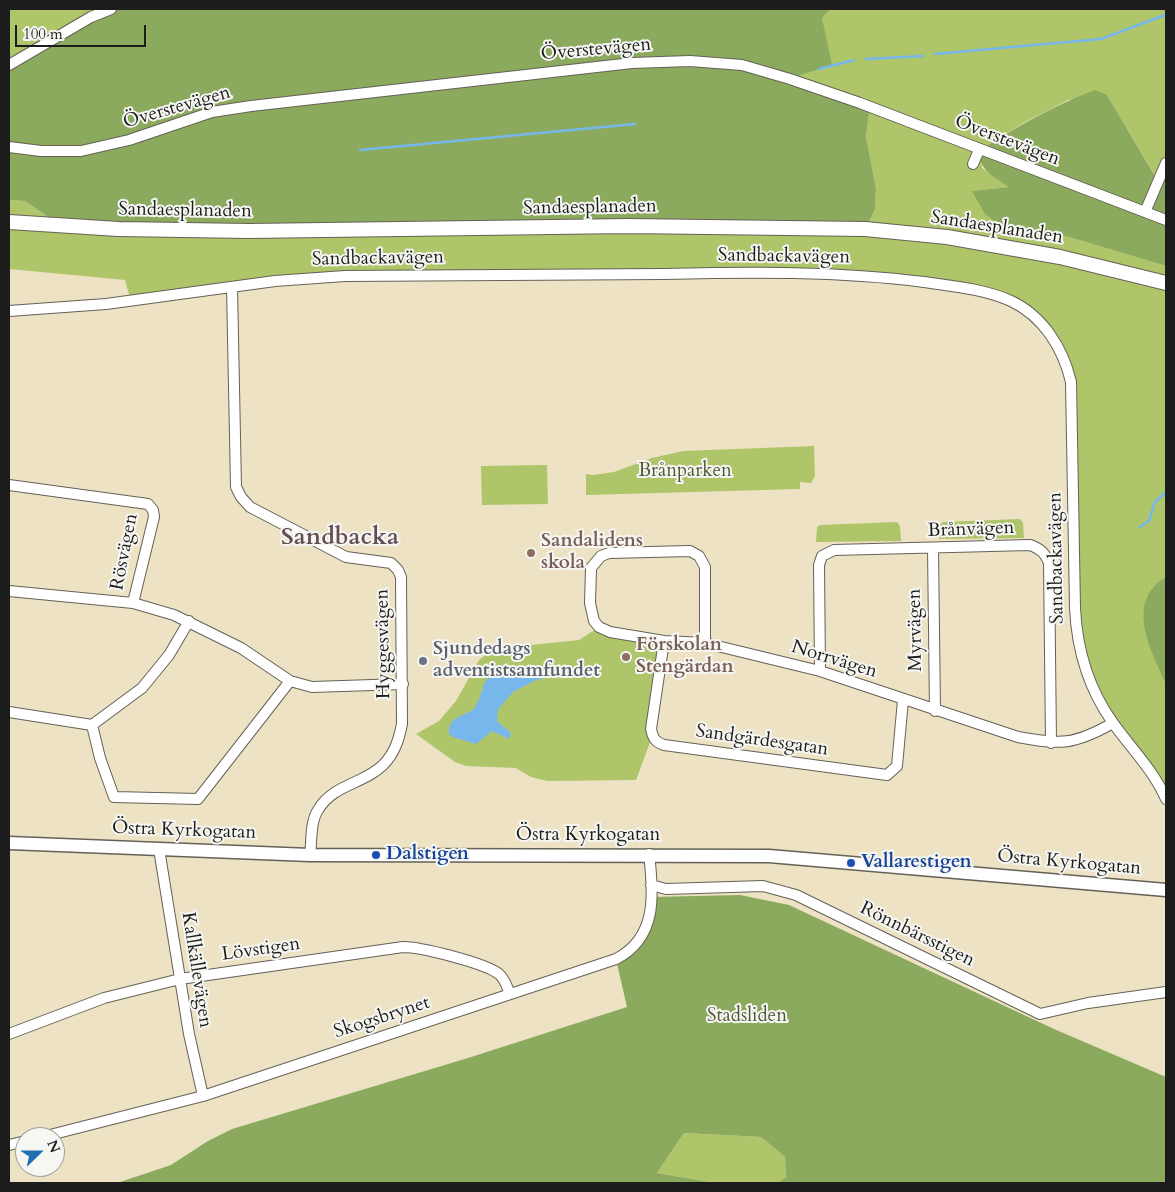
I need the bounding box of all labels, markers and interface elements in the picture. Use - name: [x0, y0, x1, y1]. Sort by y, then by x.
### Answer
- scale bar: [18, 15, 149, 47]
- text: 100 m: [23, 24, 63, 44]
- street label: Överstevägen: [540, 34, 652, 66]
- street label: Överstevägen: [121, 82, 233, 134]
- street label: Överstevägen: [951, 111, 1063, 171]
- street label: Sandaesplanaden: [523, 195, 657, 221]
- street label: Sandaesplanaden: [118, 198, 252, 224]
- street label: Sandaesplanaden: [929, 206, 1065, 250]
- street label: Sandbackavägen: [718, 244, 850, 270]
- street label: Sandbackavägen: [312, 246, 444, 272]
- park label: Brånparken: [638, 461, 732, 483]
- street label: Sandbackavägen: [1044, 492, 1070, 624]
- street label: Rösvägen: [106, 512, 144, 592]
- street label: Brånvägen: [927, 517, 1015, 543]
- district label: Sandbacka: [281, 524, 399, 552]
- place label: Sandalidens skola: [541, 531, 643, 575]
- marker: Sandalidens skola: [525, 547, 537, 559]
- street label: Myrvägen: [904, 588, 928, 672]
- street label: Hyggesvägen: [372, 589, 396, 699]
- place label: Förskolan Stengärdan: [636, 635, 734, 679]
- street label: Norrvägen: [788, 636, 880, 684]
- place label: Sjundedags adventistsamfundet: [433, 639, 600, 683]
- marker: Förskolan Stengärdan: [620, 651, 632, 663]
- marker: Sjundedags adventistsamfundet: [417, 655, 429, 667]
- street label: Sandgärdesgatan: [694, 720, 830, 762]
- street label: Östra Kyrkogatan: [111, 817, 257, 845]
- street label: Östra Kyrkogatan: [516, 825, 660, 847]
- place label: Dalstigen: [386, 844, 469, 866]
- street label: Östra Kyrkogatan: [996, 845, 1142, 881]
- marker: Dalstigen: [370, 849, 382, 861]
- place label: Vallarestigen: [861, 852, 972, 874]
- marker: Vallarestigen: [845, 857, 857, 869]
- street label: Rönnbärsstigen: [856, 897, 978, 973]
- street label: Kallkällevägen: [176, 910, 216, 1030]
- street label: Lövstigen: [220, 933, 302, 967]
- street label: Skogsbrynet: [331, 992, 433, 1044]
- park label: Stadsliden: [707, 1006, 787, 1028]
- north arrow: [15, 1127, 65, 1177]
- text: N: [42, 1137, 65, 1156]

